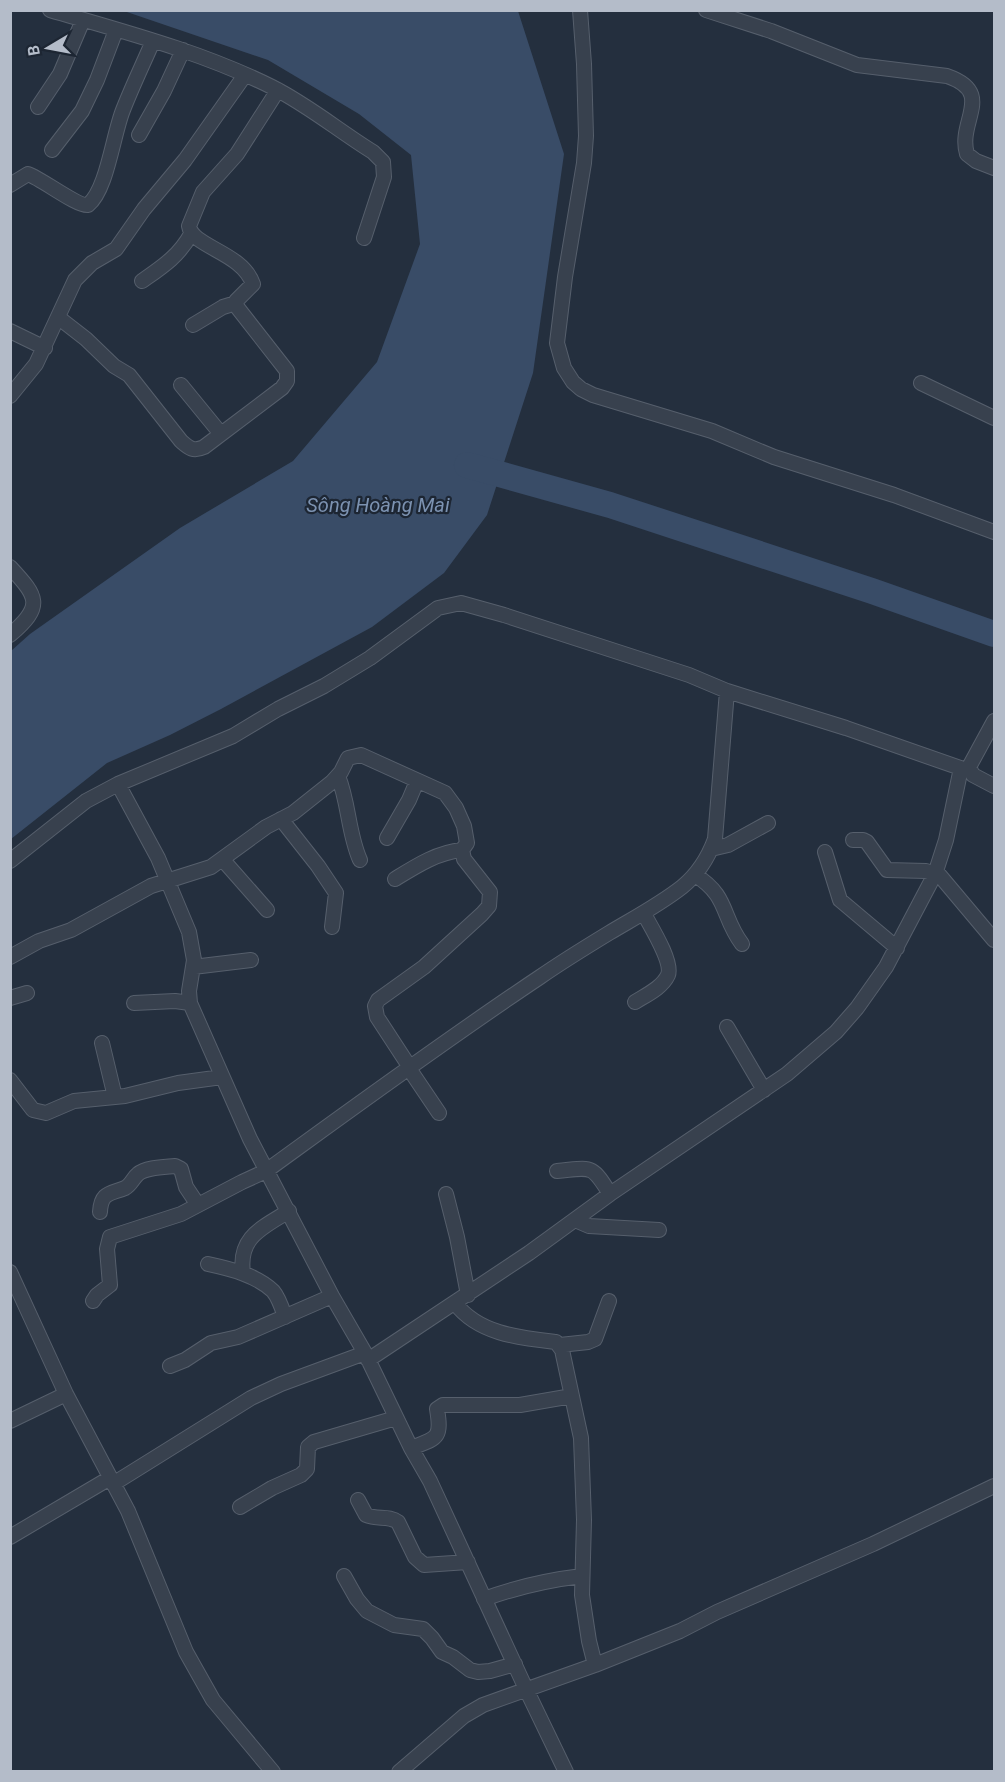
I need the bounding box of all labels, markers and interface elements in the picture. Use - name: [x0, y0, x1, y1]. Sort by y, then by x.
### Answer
- north arrow: [18, 18, 78, 78]
- text: B: [23, 44, 44, 57]
- water label: Sông Hoàng Mai: [306, 493, 450, 517]

